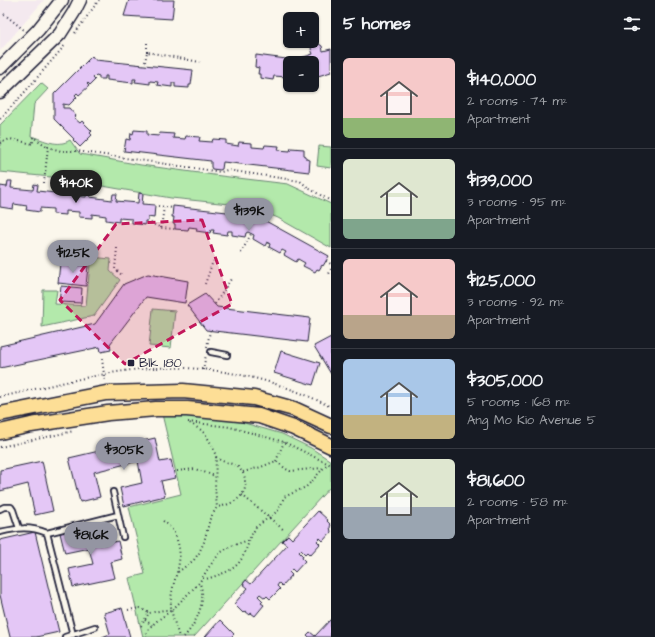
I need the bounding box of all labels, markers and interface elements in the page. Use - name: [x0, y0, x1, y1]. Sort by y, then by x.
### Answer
- map controls: [283, 12, 319, 92]
- button: +: [283, 12, 319, 48]
- text: 5 homes: [343, 12, 411, 36]
- icon: filters: [621, 13, 643, 35]
- button: −: [283, 56, 319, 92]
- text: $140,000: [467, 68, 536, 92]
- icon: home: [375, 74, 423, 122]
- text: 2 rooms · 74 m²: [467, 92, 567, 110]
- text: Apartment: [467, 110, 531, 128]
- text: $139,000: [467, 169, 532, 193]
- pin: $140K: [48, 170, 104, 204]
- text: $140K: [59, 174, 93, 192]
- icon: home: [375, 175, 423, 223]
- text: 3 rooms · 95 m²: [467, 193, 566, 211]
- pin: $139K: [221, 198, 277, 232]
- text: $139K: [234, 202, 264, 220]
- text: Apartment: [467, 211, 531, 229]
- pin: $125K: [45, 240, 101, 274]
- text: $125K: [56, 244, 90, 262]
- text: $125,000: [467, 269, 536, 293]
- icon: home: [375, 275, 423, 323]
- text: 3 rooms · 92 m²: [467, 293, 565, 311]
- text: Apartment: [467, 311, 531, 329]
- place label: Blk 180: [139, 354, 182, 372]
- marker: Blk 180: [126, 358, 136, 368]
- text: $305,000: [467, 369, 543, 393]
- icon: home: [375, 375, 423, 423]
- text: 5 rooms · 168 m²: [467, 393, 571, 411]
- text: Ang Mo Kio Avenue 5: [467, 411, 596, 429]
- pin: $305K: [96, 437, 152, 471]
- text: $305K: [104, 441, 144, 459]
- text: $81,600: [467, 469, 525, 493]
- icon: home: [375, 475, 423, 523]
- text: 2 rooms · 58 m²: [467, 493, 568, 511]
- text: Apartment: [467, 511, 531, 529]
- pin: $81.6K: [58, 522, 124, 556]
- text: $81.6K: [73, 526, 109, 544]

